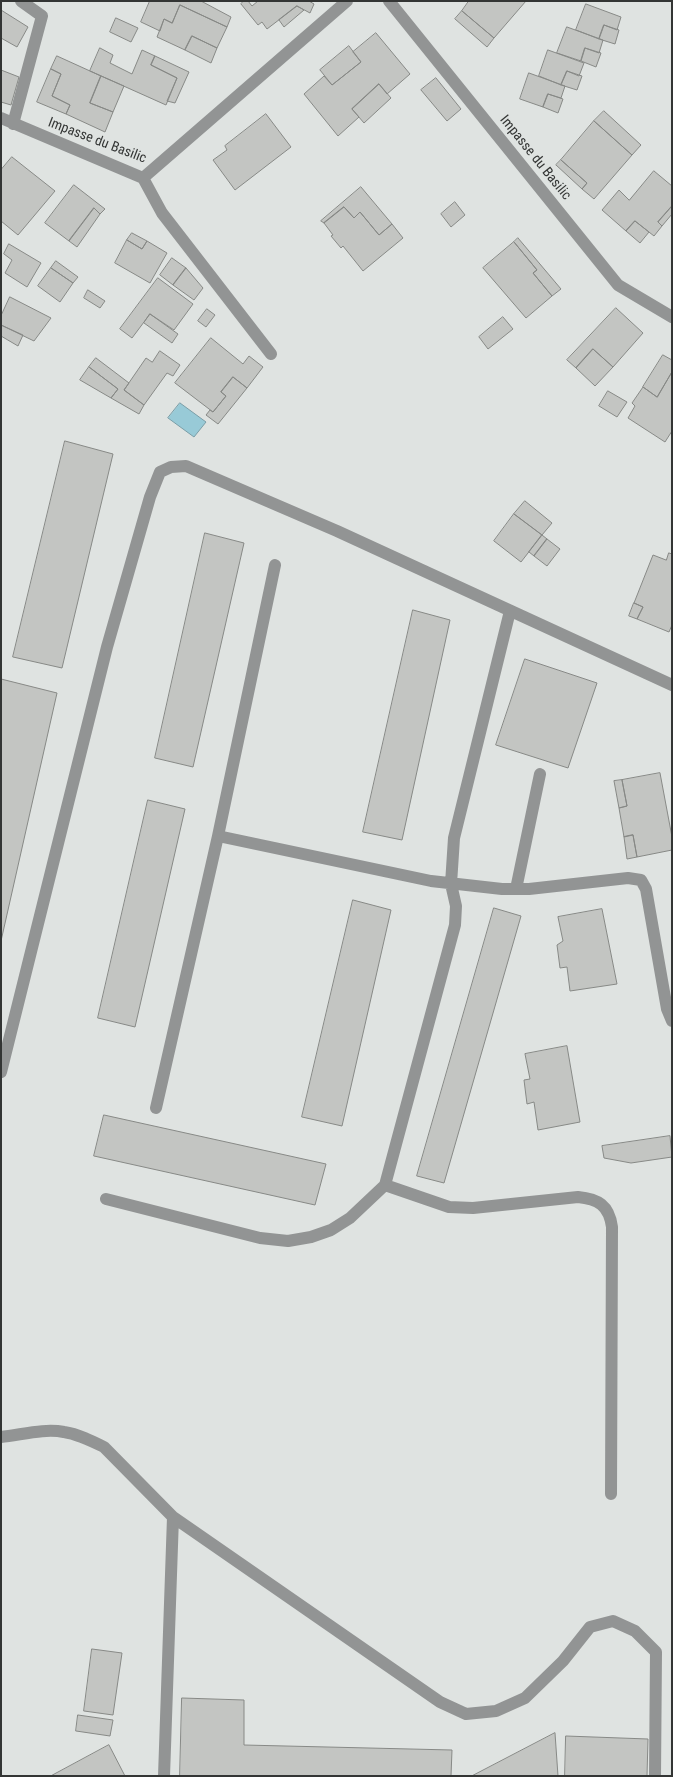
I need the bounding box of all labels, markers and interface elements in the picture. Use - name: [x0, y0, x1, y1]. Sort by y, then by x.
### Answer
- street label: Impasse du Basilic: [496, 112, 574, 204]
- street label: Impasse du Basilic: [45, 115, 149, 167]

